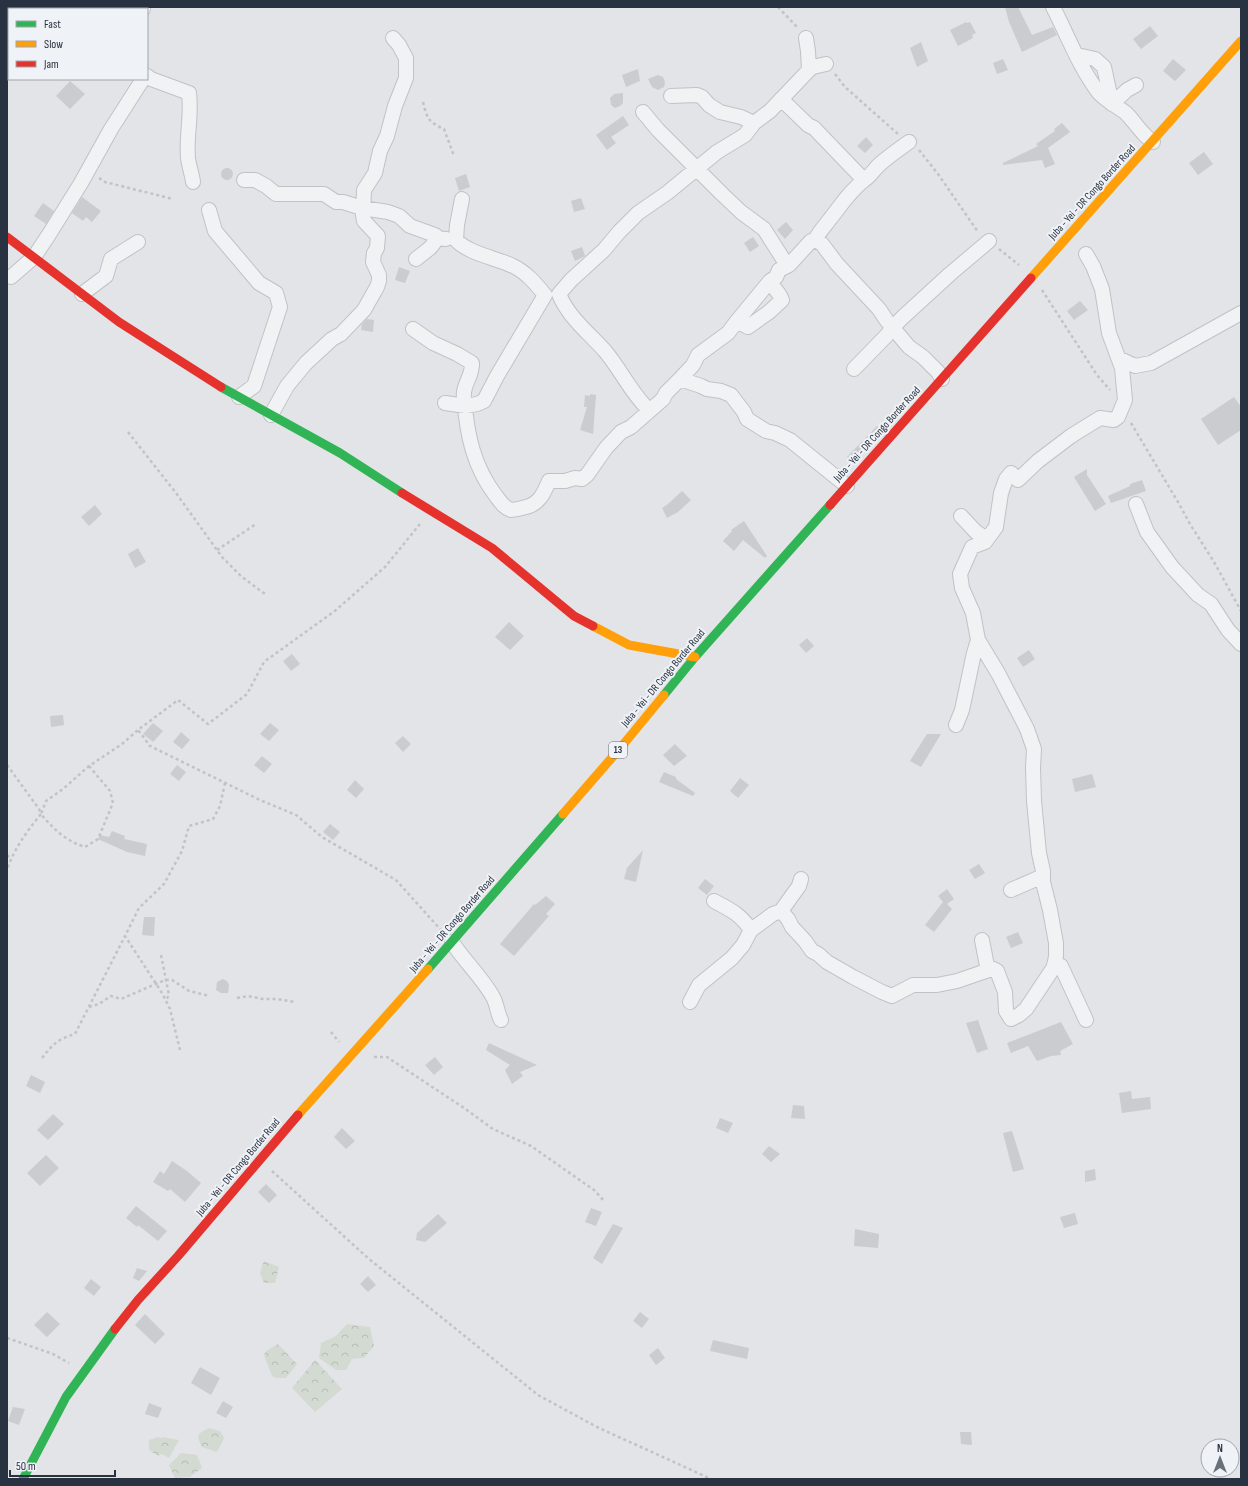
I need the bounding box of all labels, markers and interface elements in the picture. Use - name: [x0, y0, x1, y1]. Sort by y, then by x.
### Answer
- legend: [8, 8, 148, 80]
- text: Fast: [44, 17, 61, 32]
- text: Slow: [44, 37, 63, 52]
- text: Jam: [43, 57, 59, 72]
- street label: Juba - Yei - DR Congo Border Road: [1045, 142, 1138, 243]
- street label: Juba - Yei - DR Congo Border Road: [830, 384, 923, 485]
- street label: Juba - Yei - DR Congo Border Road: [618, 626, 708, 730]
- road number: 13: [609, 742, 627, 758]
- street label: Juba - Yei - DR Congo Border Road: [406, 873, 498, 976]
- street label: Juba - Yei - DR Congo Border Road: [193, 1115, 283, 1219]
- north arrow: [1200, 1438, 1240, 1478]
- text: N: [1217, 1442, 1223, 1455]
- scale bar: [10, 1452, 115, 1478]
- text: 50 m: [16, 1459, 36, 1474]

